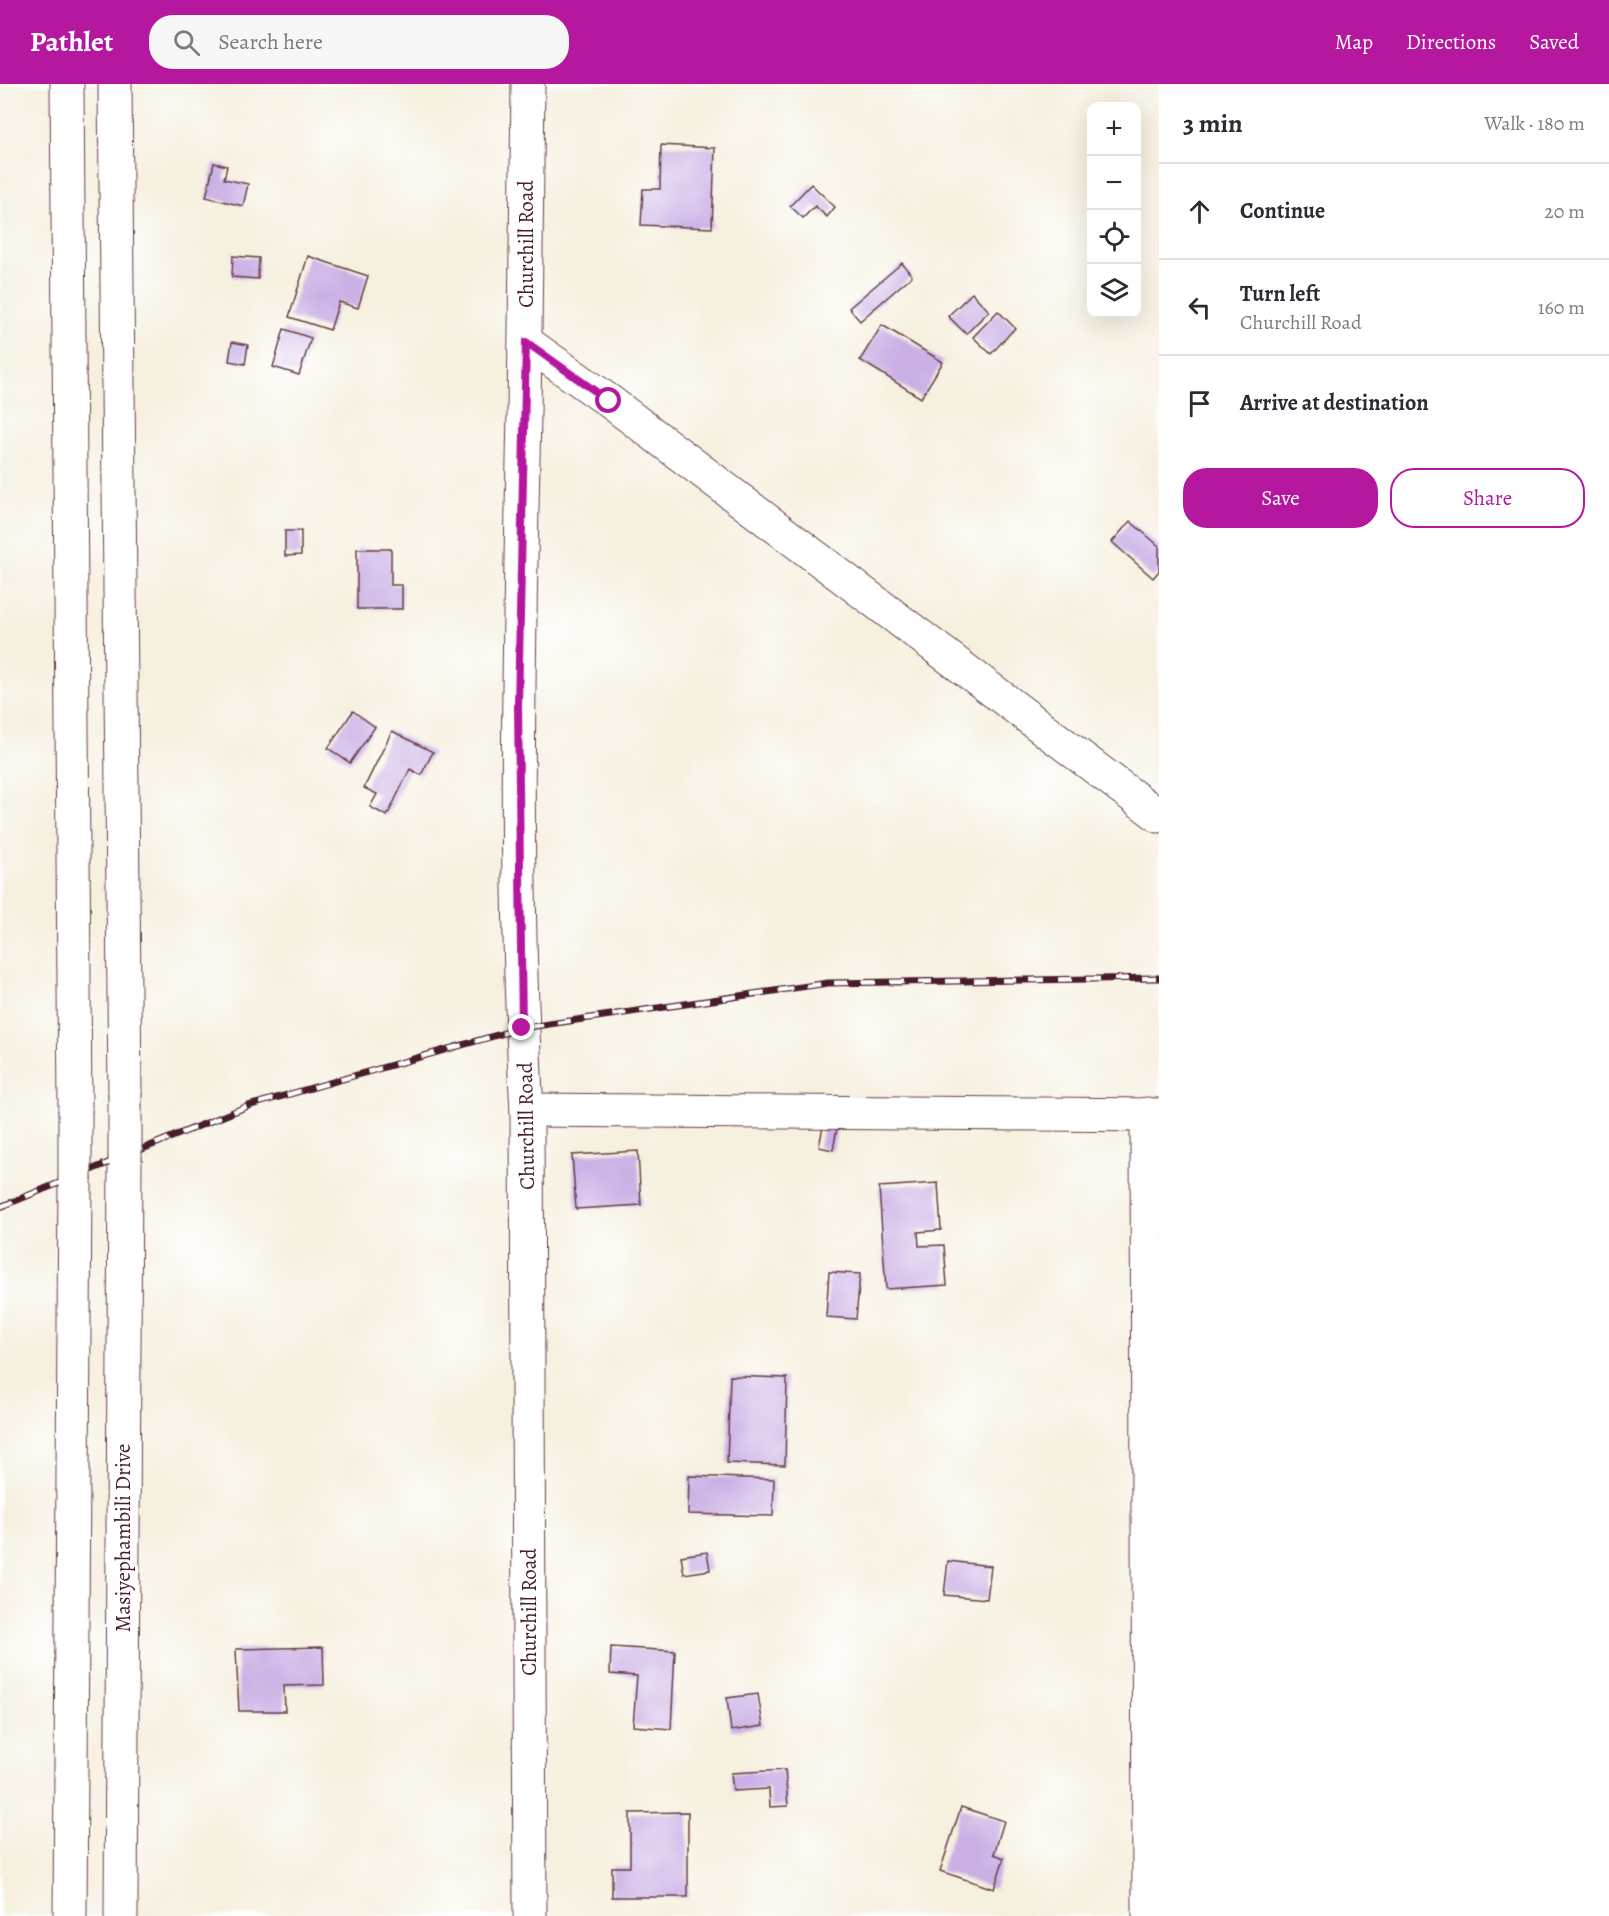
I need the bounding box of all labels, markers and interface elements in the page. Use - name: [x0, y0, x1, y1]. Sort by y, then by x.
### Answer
- search box: [149, 15, 569, 69]
- text: Pathlet: [30, 23, 113, 61]
- icon: search: [170, 26, 203, 59]
- text: Search here: [218, 27, 323, 57]
- text: Map: [1335, 28, 1373, 56]
- text: Directions: [1406, 28, 1496, 56]
- text: Saved: [1529, 28, 1579, 56]
- map controls: [1087, 102, 1141, 318]
- button: +: [1087, 102, 1141, 156]
- text: 3 min: [1183, 106, 1243, 141]
- text: Walk · 180 m: [1484, 110, 1585, 137]
- button: −: [1087, 156, 1141, 210]
- street label: Churchill Road: [512, 179, 540, 308]
- icon: ahead: [1183, 195, 1216, 228]
- text: Continue: [1240, 196, 1325, 226]
- text: 20 m: [1544, 198, 1585, 225]
- button: locate: [1087, 210, 1141, 264]
- button: layers: [1087, 264, 1141, 318]
- text: Turn left: [1240, 279, 1320, 309]
- icon: left: [1183, 291, 1216, 324]
- text: 160 m: [1538, 294, 1585, 321]
- text: Churchill Road: [1240, 309, 1362, 336]
- route start: [595, 387, 621, 413]
- icon: arrive: [1183, 387, 1216, 420]
- text: Arrive at destination: [1240, 388, 1429, 418]
- button: Save: [1183, 468, 1378, 528]
- button: Share: [1390, 468, 1585, 528]
- route end: [508, 1014, 534, 1040]
- street label: Churchill Road: [511, 1061, 541, 1190]
- street label: Masiyephambili Drive: [109, 1444, 137, 1632]
- street label: Churchill Road: [515, 1547, 543, 1676]

